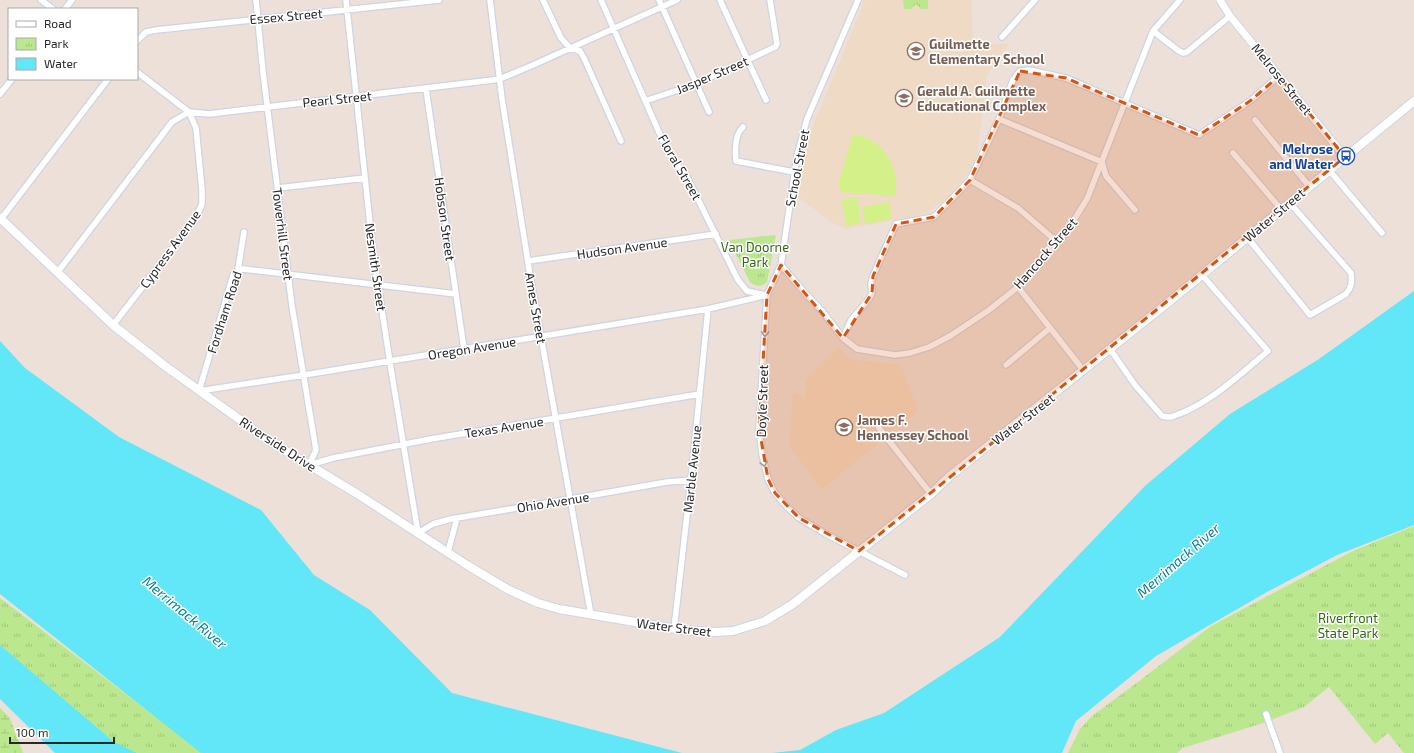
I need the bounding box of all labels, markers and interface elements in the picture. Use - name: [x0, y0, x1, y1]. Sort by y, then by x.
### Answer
- street label: Essex Street: [249, 5, 323, 27]
- legend: [8, 8, 138, 80]
- text: Road: [44, 16, 72, 30]
- text: Park: [44, 36, 69, 50]
- place label: Guilmette Elementary School: [929, 36, 1045, 67]
- street label: Melrose Street: [1248, 40, 1316, 118]
- school or university icon: Guilmette Elementary School: [906, 41, 926, 61]
- street label: Jasper Street: [674, 53, 750, 97]
- text: Water: [44, 56, 78, 70]
- place label: Gerald A. Guilmette Educational Complex: [917, 83, 1047, 114]
- street label: Pearl Street: [302, 87, 372, 111]
- school or university icon: Gerald A. Guilmette Educational Complex: [894, 88, 914, 108]
- street label: School Street: [782, 128, 812, 208]
- street label: Floral Street: [655, 131, 705, 203]
- place label: Melrose and Water: [1269, 141, 1333, 172]
- bus stop icon: Melrose and Water: [1336, 146, 1356, 166]
- street label: Hobson Street: [431, 176, 459, 262]
- street label: Water Street: [1240, 185, 1308, 245]
- street label: Towerhill Street: [269, 187, 297, 281]
- street label: Cypress Avenue: [136, 207, 204, 291]
- street label: Hancock Street: [1010, 214, 1080, 292]
- street label: Nesmith Street: [362, 222, 390, 312]
- street label: Hudson Avenue: [576, 234, 668, 262]
- park label: Van Doorne Park: [721, 239, 789, 270]
- street label: Fordham Road: [203, 269, 245, 355]
- street label: Ames Street: [522, 271, 550, 345]
- one-way arrow: [761, 331, 769, 337]
- street label: Oregon Avenue: [427, 333, 517, 363]
- street label: Doyle Street: [753, 364, 771, 438]
- street label: Water Street: [988, 390, 1058, 448]
- place label: James F. Hennessey School: [857, 412, 970, 443]
- street label: Riverside Drive: [237, 413, 319, 475]
- street label: Texas Avenue: [463, 413, 545, 441]
- school or university icon: James F. Hennessey School: [834, 417, 854, 437]
- street label: Marble Avenue: [679, 424, 705, 514]
- one-way arrow: [760, 461, 768, 467]
- street label: Ohio Avenue: [516, 488, 590, 516]
- water label: Merrimack River: [1133, 519, 1223, 601]
- water label: Merrimack River: [140, 572, 231, 652]
- park label: Riverfront State Park: [1318, 610, 1379, 641]
- street label: Water Street: [636, 614, 712, 640]
- scale bar: [10, 719, 114, 745]
- text: 100 m: [16, 725, 48, 739]

